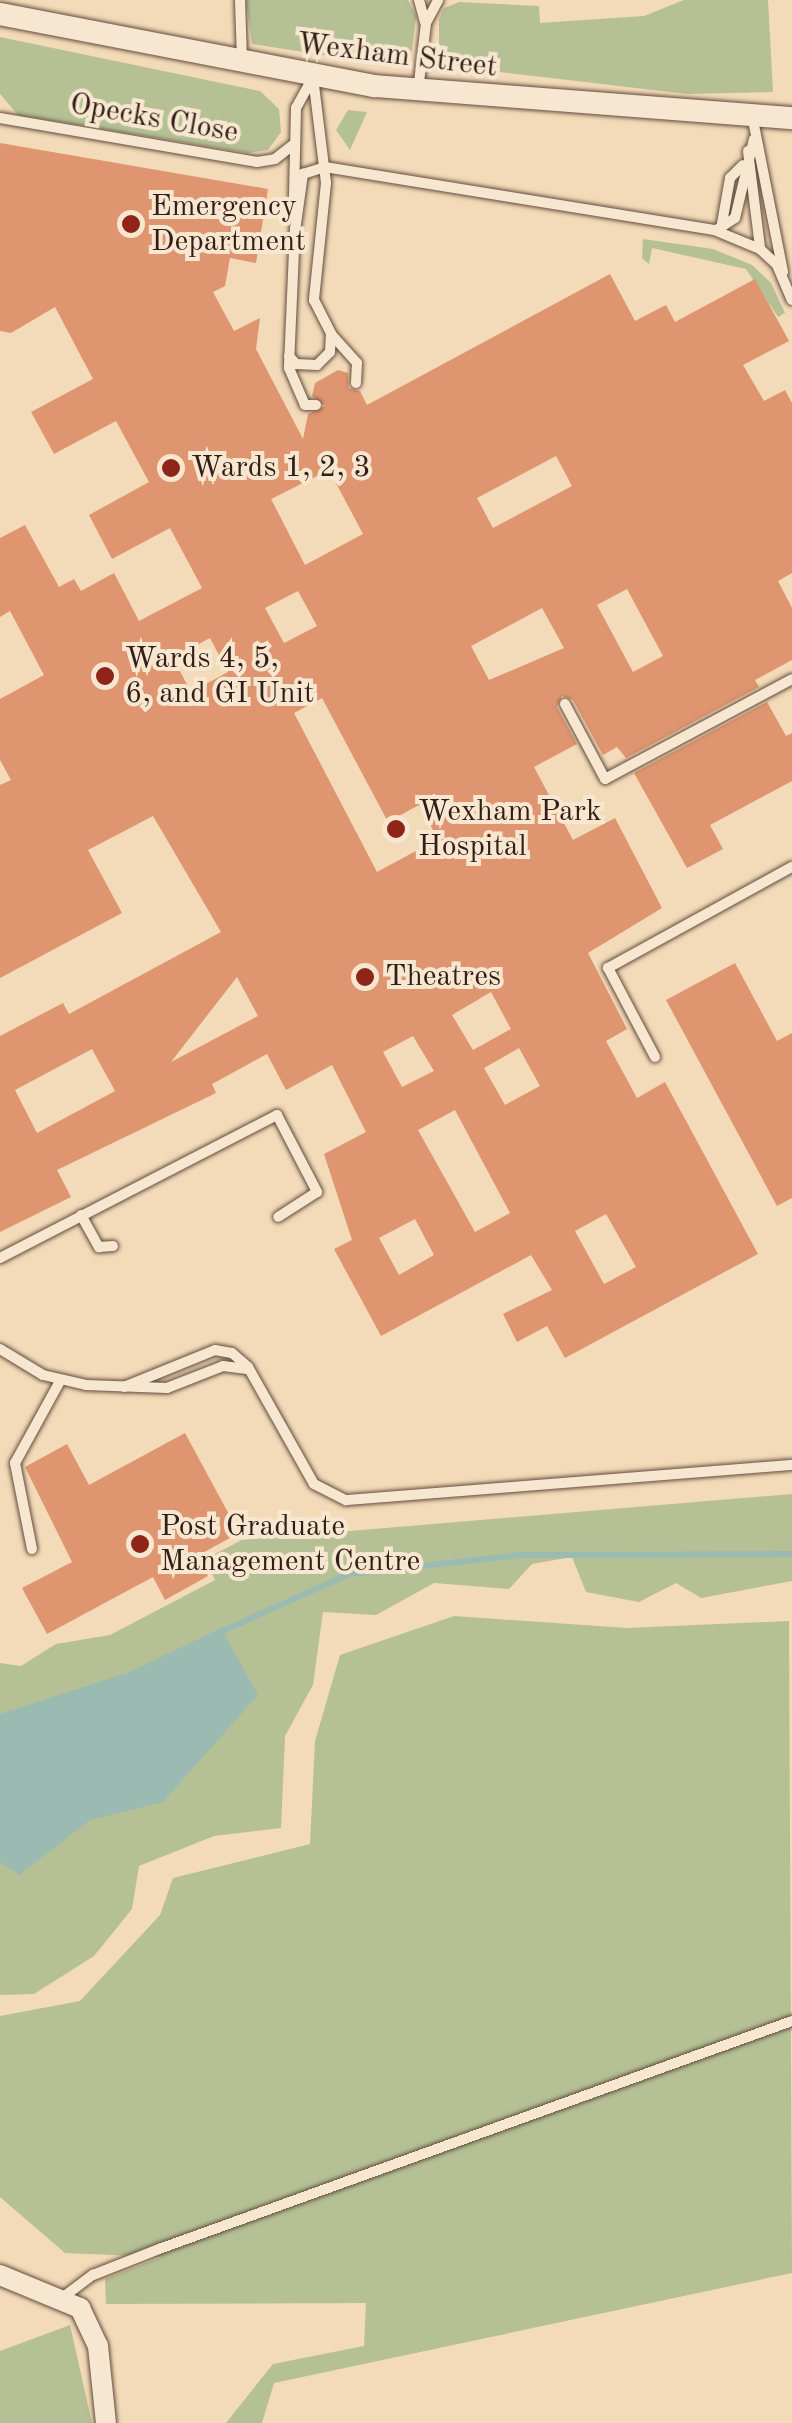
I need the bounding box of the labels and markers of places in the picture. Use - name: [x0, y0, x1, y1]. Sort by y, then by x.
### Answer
- place label: Emergency Department: [151, 189, 306, 260]
- marker: Emergency Department: [120, 213, 142, 235]
- place label: Wards 1, 2, 3: [191, 450, 371, 486]
- marker: Wards 1, 2, 3: [160, 457, 182, 479]
- place label: Wards 4, 5, 6, and GI Unit: [125, 641, 314, 712]
- marker: Wards 4, 5, 6, and GI Unit: [94, 665, 116, 687]
- place label: Wexham Park Hospital: [418, 794, 602, 864]
- marker: Wexham Park Hospital: [383, 816, 409, 842]
- place label: Theatres: [385, 959, 501, 995]
- marker: Theatres: [354, 966, 376, 988]
- place label: Post Graduate Management Centre: [160, 1509, 420, 1580]
- marker: Post Graduate Management Centre: [129, 1533, 151, 1555]

